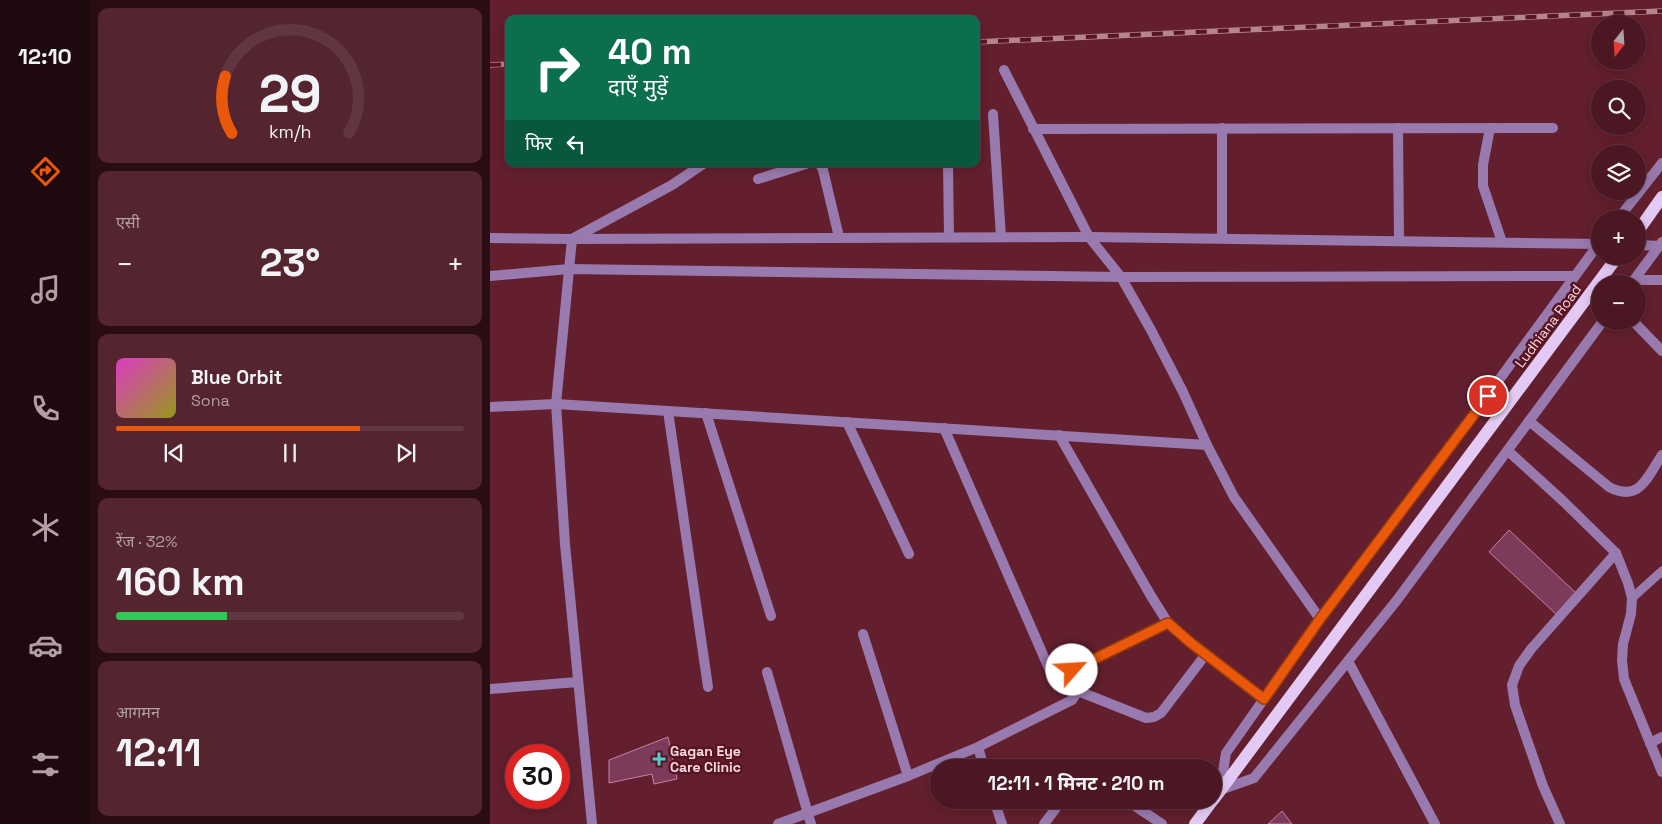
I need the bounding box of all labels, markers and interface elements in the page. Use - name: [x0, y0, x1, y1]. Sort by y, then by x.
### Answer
- north arrow: [1591, 15, 1646, 70]
- map controls: [1591, 15, 1646, 330]
- text: 40 m: [608, 30, 692, 74]
- icon: right: [525, 35, 590, 100]
- text: 12:10: [18, 42, 72, 70]
- text: 29: [259, 61, 321, 127]
- text: दाएँ मुड़ें: [608, 73, 668, 101]
- button: search: [1591, 80, 1646, 135]
- text: km/h: [269, 120, 311, 143]
- icon: left: [562, 130, 590, 158]
- text: फिर: [525, 131, 552, 156]
- button: layers: [1591, 145, 1646, 200]
- icon: directions: [28, 154, 63, 189]
- button: +: [1591, 210, 1646, 265]
- text: एसी: [116, 212, 140, 233]
- text: 23°: [260, 239, 320, 287]
- text: −: [116, 246, 133, 282]
- text: +: [447, 246, 464, 282]
- icon: music: [28, 272, 63, 307]
- button: −: [1591, 275, 1646, 330]
- street label: Ludhiana Road: [1511, 281, 1585, 371]
- text: Blue Orbit: [191, 365, 282, 390]
- pin: [1467, 375, 1509, 417]
- icon: arrive: [1474, 382, 1502, 410]
- text: Sona: [191, 390, 230, 411]
- icon: phone: [28, 391, 63, 426]
- icon: previous: [160, 439, 188, 467]
- icon: pause: [276, 439, 304, 467]
- icon: next: [392, 439, 420, 467]
- icon: climate: [28, 510, 63, 545]
- text: रेंज · 32%: [116, 531, 177, 552]
- text: 160 km: [116, 558, 245, 606]
- icon: car: [28, 628, 63, 663]
- position arrow: [1045, 643, 1097, 695]
- text: आगमन: [116, 702, 160, 723]
- text: 12:11: [116, 729, 201, 777]
- place label: Gagan Eye Care Clinic: [670, 742, 741, 776]
- speed limit sign: 30: [505, 744, 570, 809]
- icon: filters: [28, 747, 63, 782]
- marker: Gagan Eye Care Clinic: [652, 752, 666, 766]
- text: 12:11 · 1 मिनट · 210 m: [988, 771, 1164, 796]

